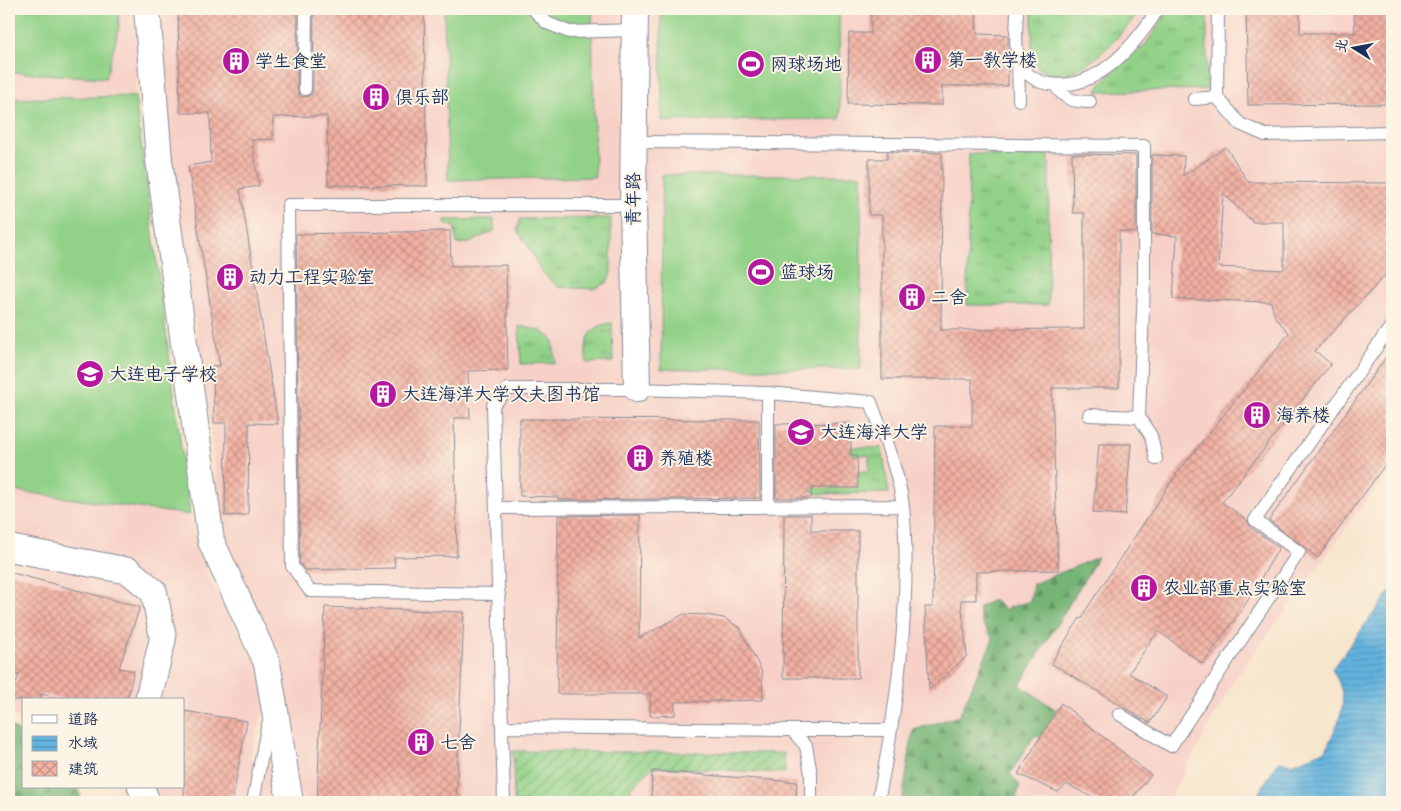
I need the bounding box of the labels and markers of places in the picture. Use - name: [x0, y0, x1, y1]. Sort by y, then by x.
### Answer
- building icon: 第一教学楼: [913, 45, 943, 75]
- building icon: 学生食堂: [221, 46, 251, 76]
- place label: 第一教学楼: [947, 48, 1037, 71]
- place label: 学生食堂: [255, 49, 327, 72]
- sports icon: 网球场地: [736, 49, 766, 79]
- place label: 网球场地: [770, 52, 842, 75]
- building icon: 俱乐部: [361, 82, 391, 112]
- place label: 俱乐部: [395, 85, 449, 108]
- sports icon: 篮球场: [746, 257, 776, 287]
- place label: 篮球场: [780, 260, 834, 283]
- building icon: 动力工程实验室: [215, 262, 245, 292]
- place label: 动力工程实验室: [249, 265, 375, 288]
- building icon: 二舍: [897, 282, 927, 312]
- place label: 二舍: [931, 285, 967, 308]
- school or university icon: 大连电子学校: [75, 359, 105, 389]
- place label: 大连电子学校: [109, 362, 217, 385]
- building icon: 大连海洋大学文夫图书馆: [368, 379, 398, 409]
- place label: 大连海洋大学文夫图书馆: [402, 382, 600, 405]
- building icon: 海养楼: [1242, 400, 1272, 430]
- place label: 海养楼: [1276, 403, 1330, 426]
- school or university icon: 大连海洋大学: [786, 417, 816, 447]
- place label: 大连海洋大学: [820, 420, 928, 443]
- building icon: 养殖楼: [625, 443, 655, 473]
- place label: 养殖楼: [659, 446, 713, 469]
- building icon: 农业部重点实验室: [1129, 573, 1159, 603]
- place label: 农业部重点实验室: [1163, 576, 1307, 599]
- building icon: 七舍: [406, 727, 436, 757]
- place label: 七舍: [440, 730, 476, 753]

